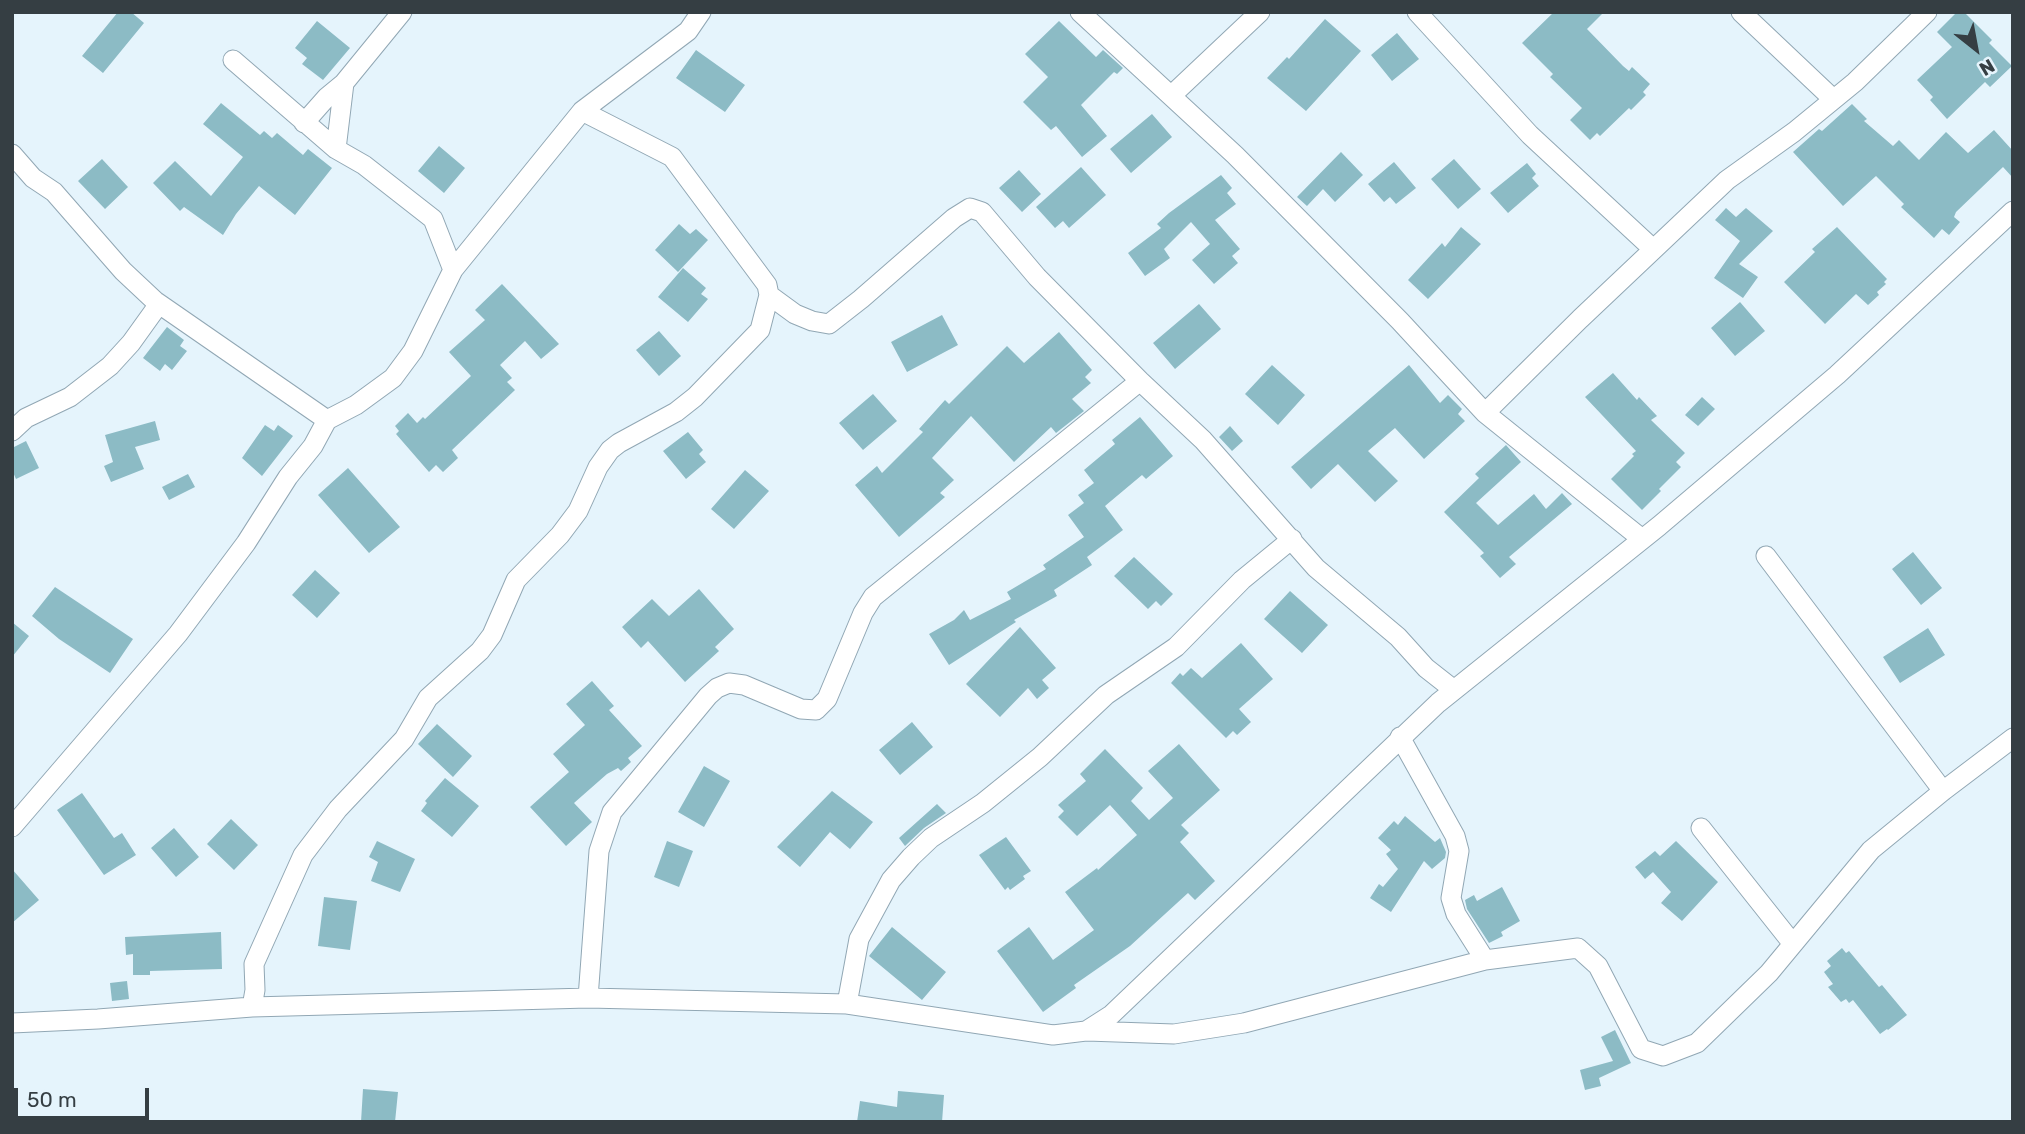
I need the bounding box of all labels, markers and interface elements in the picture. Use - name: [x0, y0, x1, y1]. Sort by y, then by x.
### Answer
- north arrow: [1941, 14, 2011, 84]
- text: N: [1975, 54, 1999, 81]
- scale bar: [18, 1074, 152, 1118]
- text: 50 m: [27, 1087, 77, 1112]

